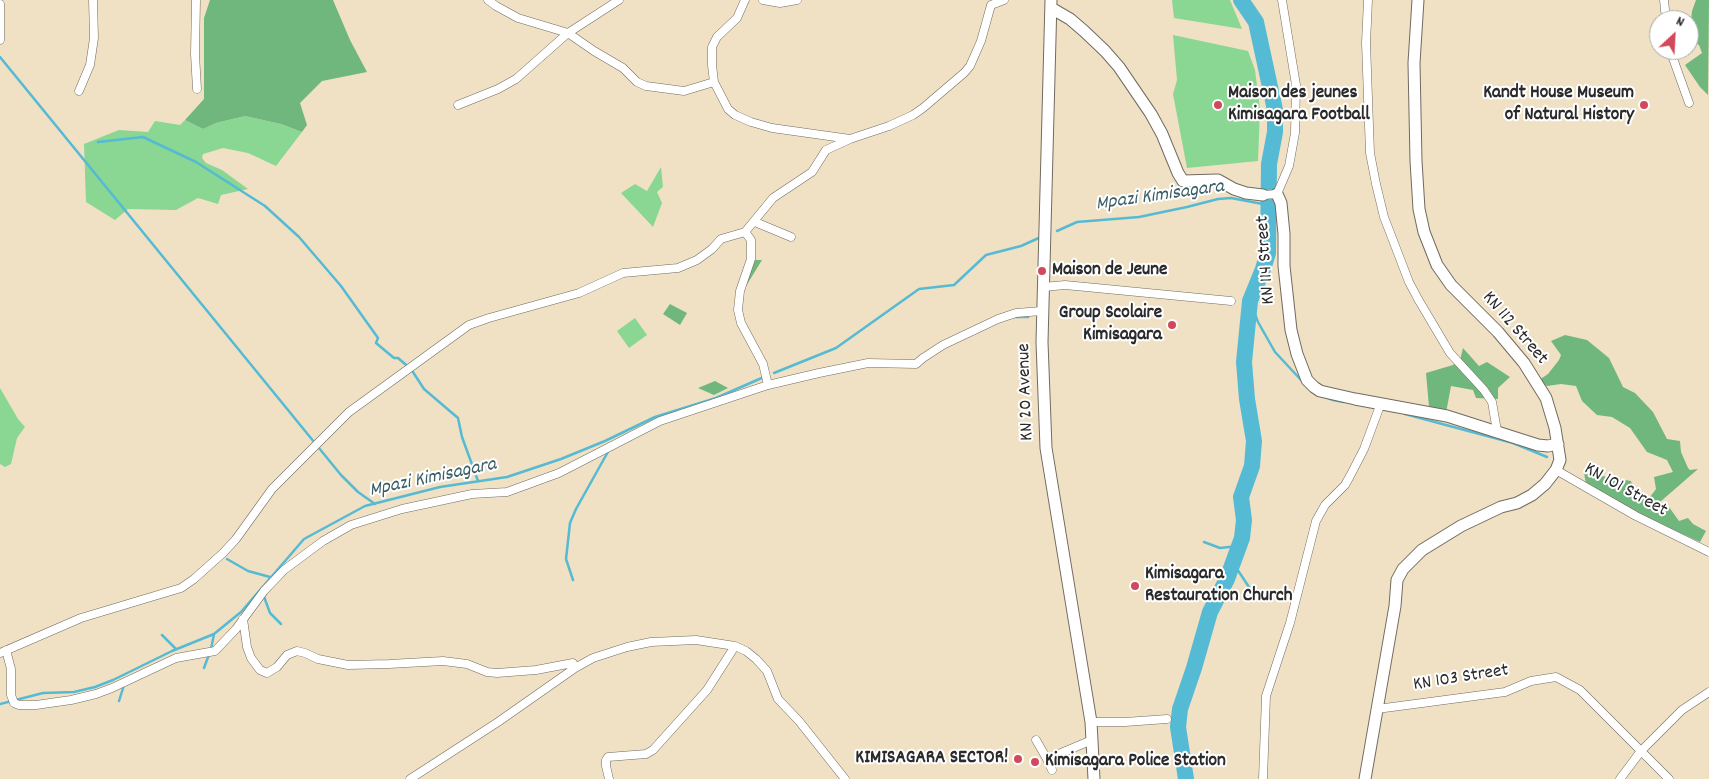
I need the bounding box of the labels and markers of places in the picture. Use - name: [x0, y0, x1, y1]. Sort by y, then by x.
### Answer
- place label: Maison des jeunes Kimisagara Football: [1228, 83, 1370, 127]
- place label: Kandt House Museum of Natural History: [1483, 83, 1634, 127]
- marker: Maison des jeunes Kimisagara Football: [1212, 99, 1224, 111]
- marker: Kandt House Museum of Natural History: [1638, 99, 1650, 111]
- place label: Maison de Jeune: [1052, 260, 1167, 282]
- marker: Maison de Jeune: [1036, 265, 1048, 277]
- place label: Group Scolaire Kimisagara: [1059, 303, 1162, 347]
- marker: Group Scolaire Kimisagara: [1166, 319, 1178, 331]
- place label: Kimisagara Restauration Church: [1145, 564, 1292, 608]
- marker: Kimisagara Restauration Church: [1129, 580, 1141, 592]
- place label: KIMISAGARA SECTOR!: [855, 748, 1008, 770]
- place label: Kimisagara Police Station: [1045, 751, 1226, 773]
- marker: KIMISAGARA SECTOR!: [1012, 753, 1024, 765]
- marker: Kimisagara Police Station: [1029, 756, 1041, 768]

